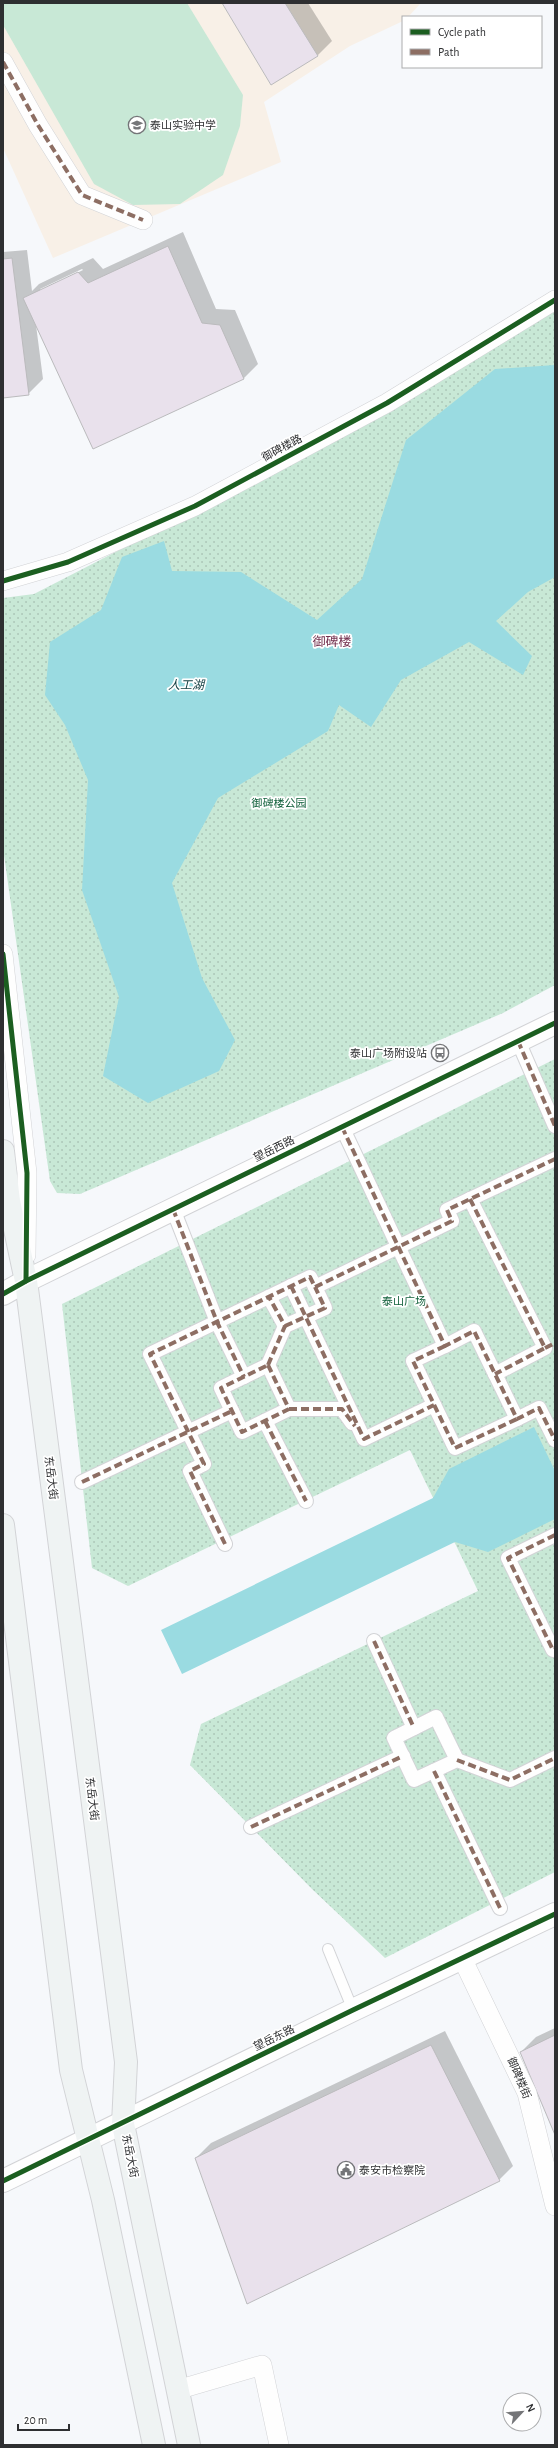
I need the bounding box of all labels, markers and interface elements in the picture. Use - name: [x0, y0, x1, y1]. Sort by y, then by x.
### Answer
- legend: [402, 16, 542, 68]
- text: Cycle path: [438, 26, 486, 39]
- text: Path: [438, 46, 460, 58]
- school or university icon: 泰山实验中学: [127, 115, 147, 135]
- place label: 泰山实验中学: [150, 119, 216, 131]
- street label: 御碑楼路: [259, 432, 304, 464]
- district label: 御碑楼: [312, 635, 352, 649]
- water label: 人工湖: [168, 678, 206, 691]
- park label: 御碑楼公园: [251, 797, 307, 809]
- bus stop icon: 泰山广场附设站: [430, 1043, 450, 1063]
- place label: 泰山广场附设站: [350, 1047, 427, 1059]
- street label: 望岳西路: [251, 1134, 296, 1164]
- park label: 泰山广场: [382, 1295, 426, 1307]
- street label: 东岳大街: [43, 1455, 60, 1501]
- street label: 东岳大街: [84, 1776, 101, 1822]
- street label: 望岳东路: [251, 2023, 296, 2053]
- street label: 御碑楼街: [505, 2054, 534, 2100]
- street label: 东岳大街: [120, 2133, 141, 2179]
- public building icon: 泰安市检察院: [336, 2160, 356, 2180]
- place label: 泰安市检察院: [359, 2164, 425, 2176]
- north arrow: [502, 2392, 542, 2432]
- text: N: [524, 2402, 537, 2414]
- scale bar: [18, 2406, 69, 2432]
- text: 20 m: [24, 2414, 47, 2426]

